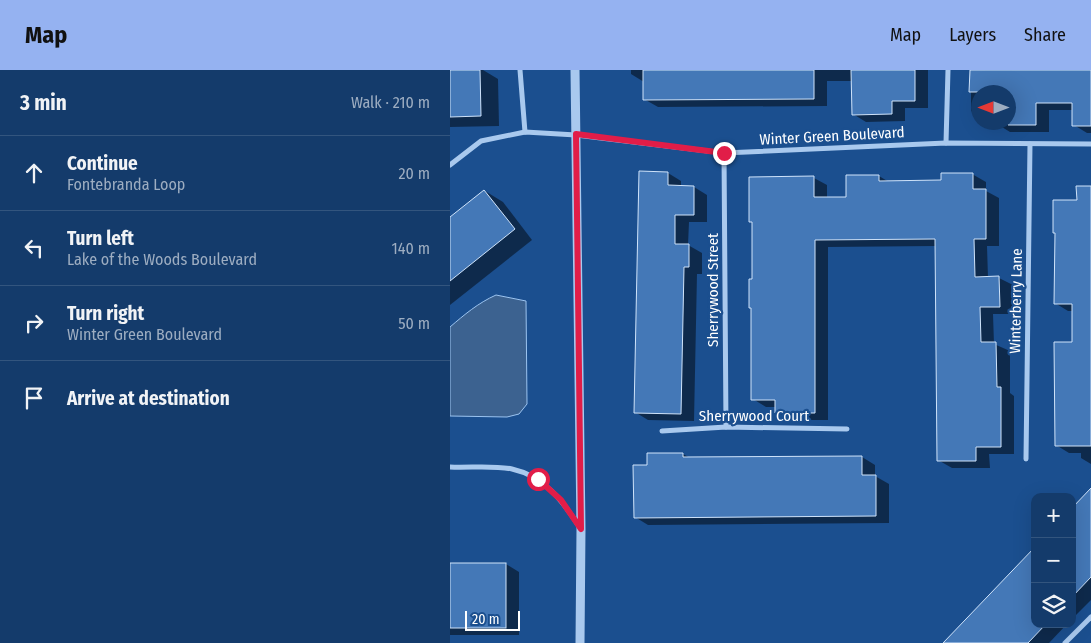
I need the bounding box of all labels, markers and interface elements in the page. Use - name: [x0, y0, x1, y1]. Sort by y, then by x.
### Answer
- text: Map: [25, 21, 67, 49]
- text: Map: [890, 24, 921, 46]
- text: Layers: [949, 24, 996, 46]
- text: Share: [1024, 24, 1066, 46]
- north arrow: [971, 85, 1016, 130]
- text: 3 min: [20, 90, 67, 116]
- text: Walk · 210 m: [351, 93, 430, 112]
- street label: Winter Green Boulevard: [759, 123, 905, 149]
- route end: [713, 142, 736, 165]
- text: Continue: [67, 152, 138, 175]
- icon: ahead: [20, 159, 48, 187]
- text: 20 m: [399, 164, 430, 183]
- text: Fontebranda Loop: [67, 175, 185, 194]
- text: Turn left: [67, 227, 134, 250]
- street label: Sherrywood Street: [704, 233, 722, 347]
- icon: left: [20, 234, 48, 262]
- text: 140 m: [392, 239, 430, 258]
- street label: Winterberry Lane: [1006, 248, 1026, 354]
- text: Lake of the Woods Boulevard: [67, 250, 257, 269]
- text: Turn right: [67, 302, 144, 325]
- icon: right: [20, 309, 48, 337]
- text: 50 m: [398, 314, 430, 333]
- text: Winter Green Boulevard: [67, 325, 222, 344]
- icon: arrive: [20, 384, 48, 412]
- text: Arrive at destination: [67, 387, 230, 410]
- street label: Sherrywood Court: [699, 407, 809, 425]
- route start: [527, 468, 550, 491]
- map controls: [1031, 493, 1076, 628]
- button: +: [1031, 493, 1076, 538]
- button: −: [1031, 538, 1076, 583]
- button: layers: [1031, 583, 1076, 628]
- scale bar: [465, 608, 520, 631]
- text: 20 m: [472, 611, 500, 628]

